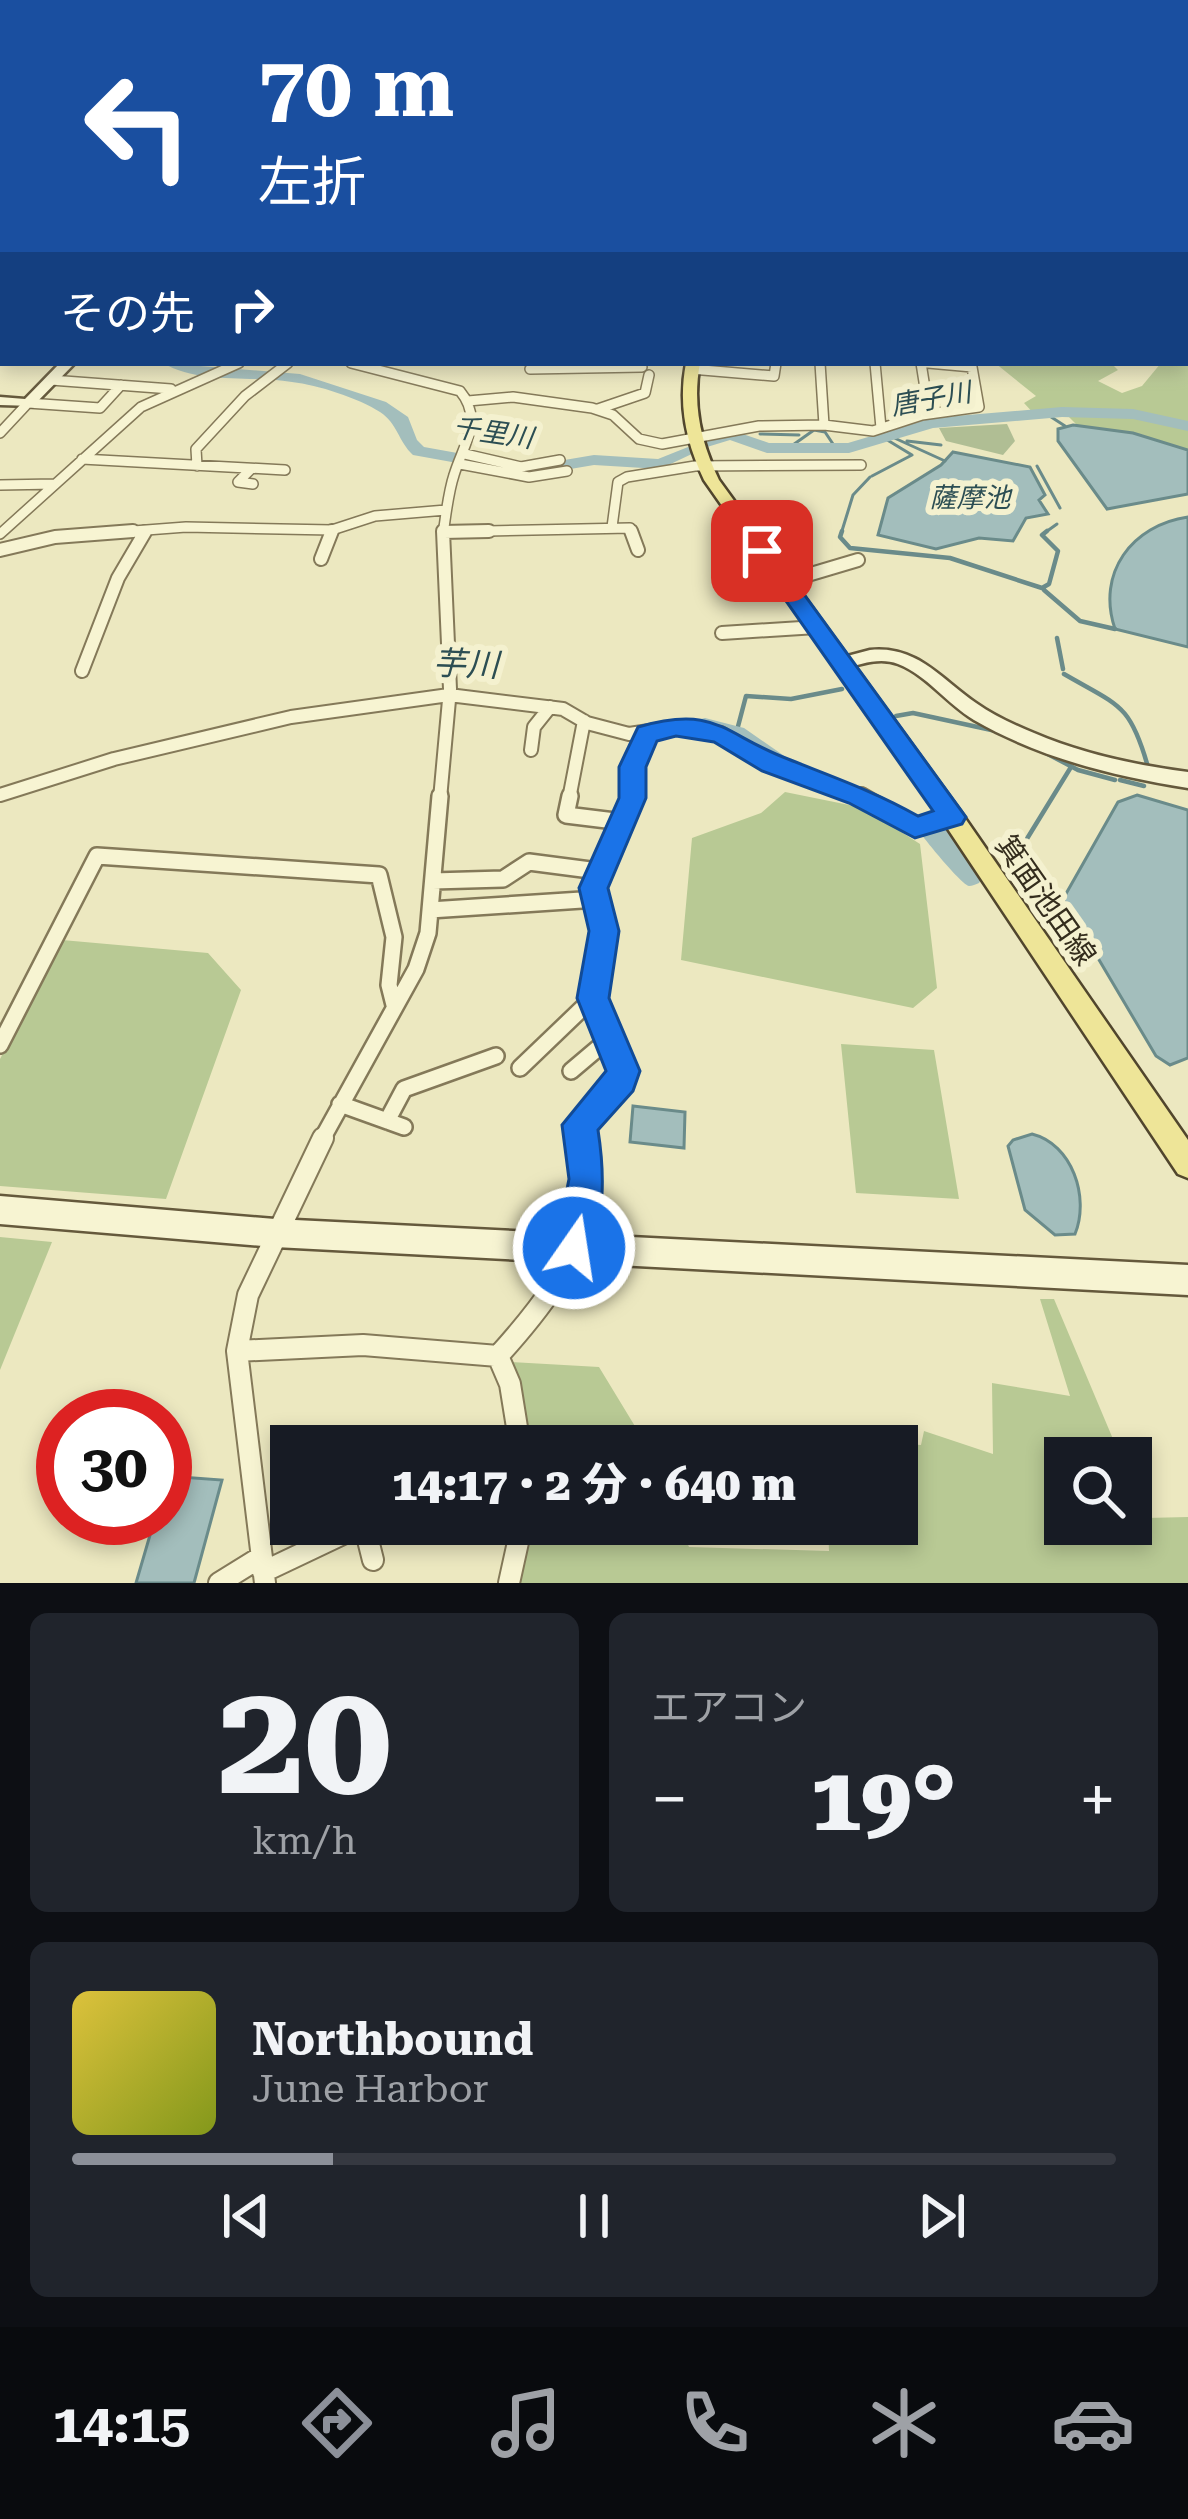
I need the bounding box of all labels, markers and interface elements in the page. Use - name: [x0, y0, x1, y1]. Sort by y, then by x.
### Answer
- text: 70 m: [258, 38, 454, 136]
- icon: left: [60, 48, 216, 204]
- text: 左折: [258, 151, 366, 214]
- icon: right: [219, 276, 285, 342]
- text: その先: [60, 287, 195, 340]
- water label: 唐子川: [888, 376, 977, 422]
- water label: 千里川: [451, 412, 538, 455]
- water label: 薩摩池: [930, 482, 1013, 514]
- pin: [711, 500, 813, 602]
- icon: arrive: [729, 518, 795, 584]
- water label: 芋川: [432, 643, 503, 685]
- street label: 箕面池田線: [989, 829, 1103, 971]
- position arrow: [511, 1185, 637, 1311]
- speed limit sign: 30: [36, 1389, 192, 1545]
- map controls: [1044, 1437, 1152, 1545]
- button: search: [1044, 1437, 1152, 1545]
- text: 14:17 · 2 分 · 640 m: [392, 1458, 796, 1511]
- text: 20: [217, 1648, 392, 1831]
- text: エアコン: [651, 1685, 807, 1731]
- text: 19°: [811, 1747, 956, 1852]
- text: −: [651, 1761, 688, 1838]
- text: +: [1079, 1761, 1116, 1838]
- text: km/h: [252, 1818, 357, 1864]
- text: Northbound: [252, 2013, 533, 2066]
- text: June Harbor: [252, 2066, 489, 2112]
- icon: previous: [213, 2183, 279, 2249]
- icon: pause: [561, 2183, 627, 2249]
- icon: next: [909, 2183, 975, 2249]
- icon: directions: [295, 2381, 379, 2465]
- icon: music: [484, 2381, 568, 2465]
- icon: phone: [673, 2381, 757, 2465]
- icon: climate: [862, 2381, 946, 2465]
- icon: car: [1051, 2381, 1135, 2465]
- text: 14:15: [53, 2392, 190, 2455]

